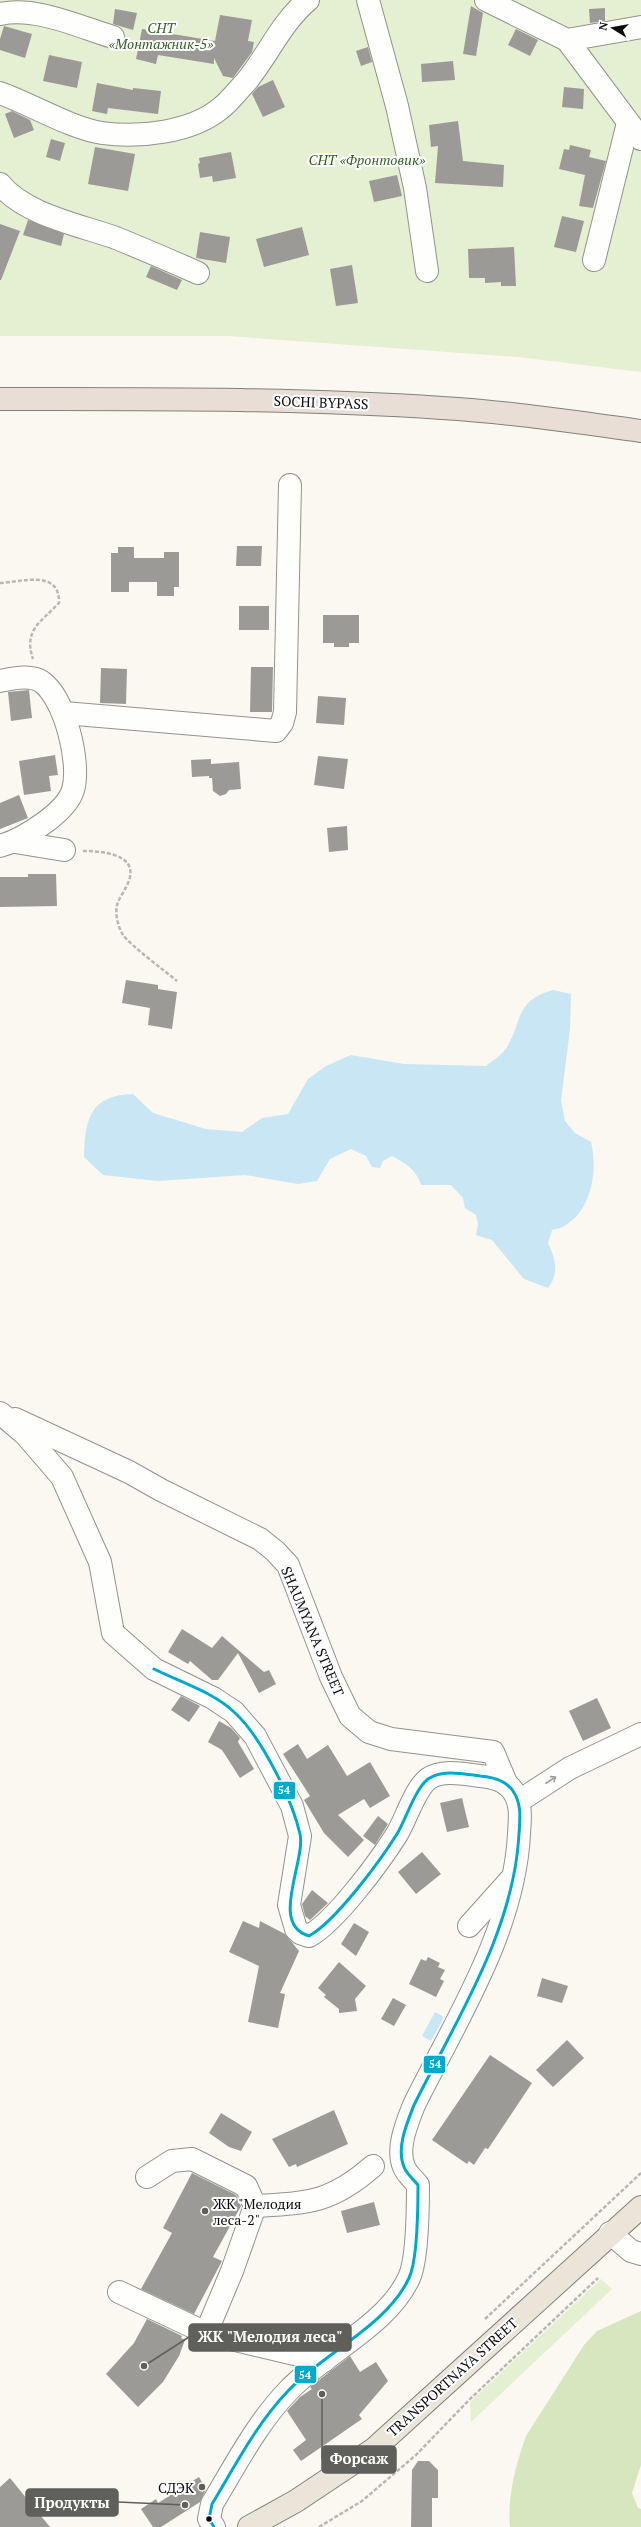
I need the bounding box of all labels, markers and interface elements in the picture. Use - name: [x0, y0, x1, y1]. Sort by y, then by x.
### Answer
- north arrow: [593, 8, 633, 48]
- park label: СНТ «Монтажник-5»: [109, 18, 214, 53]
- text: N: [596, 20, 611, 32]
- park label: СНТ «Фронтовик»: [309, 150, 426, 169]
- street label: SOCHI BYPASS: [273, 391, 369, 413]
- street label: SHAUMYANA STREET: [277, 1563, 349, 1699]
- one-way arrow: [546, 1776, 557, 1784]
- line badge: 54: [273, 1781, 296, 1800]
- text: 54: [278, 1783, 291, 1797]
- line badge: 54: [423, 2055, 446, 2074]
- text: 54: [429, 2057, 442, 2071]
- place label: ЖК "Мелодия леса-2": [213, 2194, 301, 2229]
- marker: ЖК "Мелодия леса-2": [200, 2206, 210, 2216]
- street label: TRANSPORTNAYA STREET: [383, 2313, 522, 2441]
- callout: ЖК "Мелодия леса": [189, 2324, 351, 2351]
- text: ЖК "Мелодия леса": [197, 2326, 343, 2346]
- line badge: 54: [294, 2365, 317, 2384]
- text: 54: [299, 2368, 312, 2382]
- callout: Форсаж: [322, 2446, 396, 2473]
- text: Форсаж: [330, 2448, 389, 2468]
- place label: СДЭК: [158, 2478, 195, 2497]
- marker: СДЭК: [197, 2482, 207, 2492]
- callout: Продукты: [26, 2489, 118, 2516]
- text: Продукты: [34, 2492, 110, 2512]
- unlabelled marker: [204, 2514, 214, 2524]

